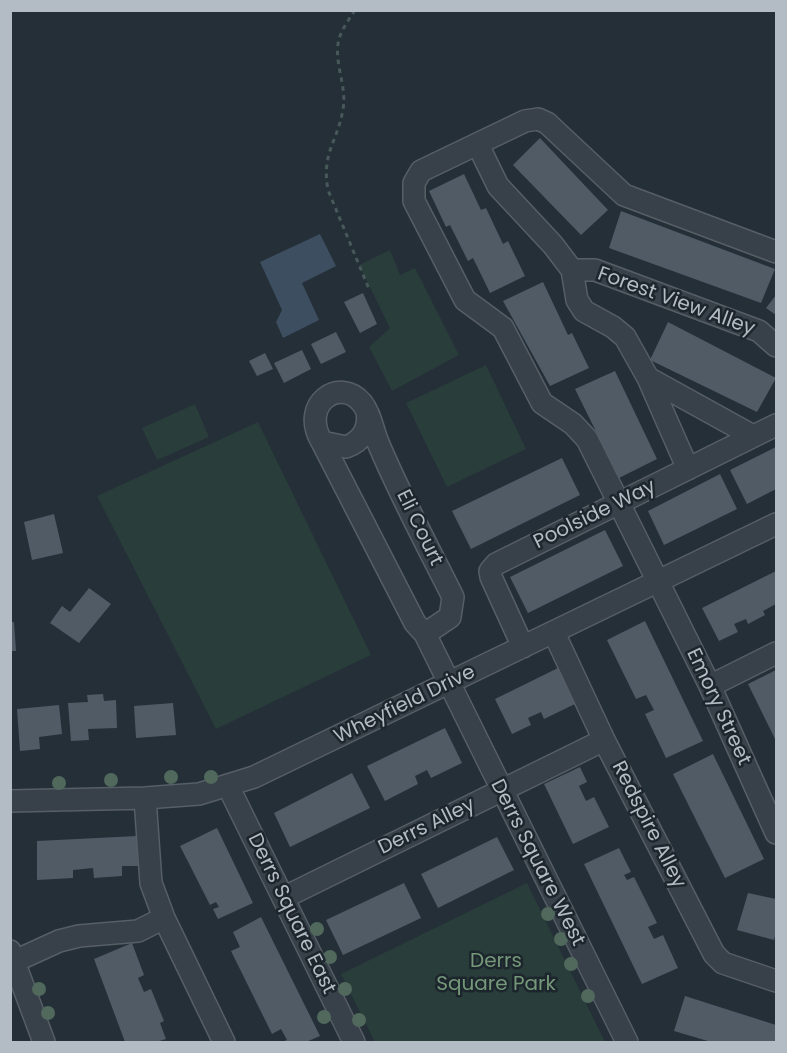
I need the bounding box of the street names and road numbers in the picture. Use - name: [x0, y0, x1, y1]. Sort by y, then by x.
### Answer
- street label: Forest View Alley: [594, 262, 758, 342]
- street label: Poolside Way: [530, 475, 660, 555]
- street label: Eli Court: [390, 486, 448, 570]
- street label: Emory Street: [680, 645, 756, 769]
- street label: Wheyfield Drive: [331, 661, 479, 749]
- street label: Redspire Alley: [606, 758, 690, 892]
- street label: Derrs Square West: [485, 776, 589, 950]
- street label: Derrs Alley: [375, 793, 479, 861]
- street label: Derrs Square East: [242, 830, 340, 998]

